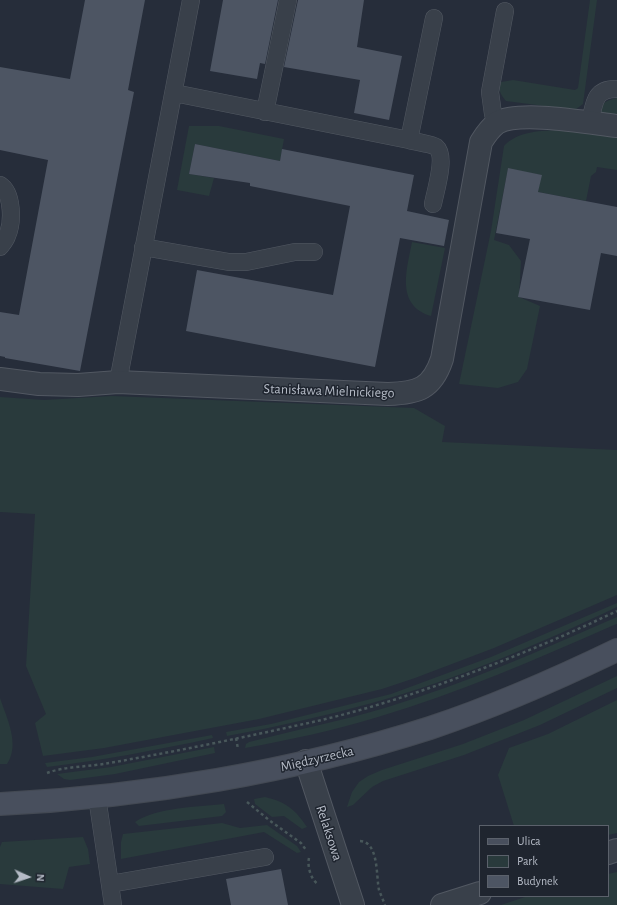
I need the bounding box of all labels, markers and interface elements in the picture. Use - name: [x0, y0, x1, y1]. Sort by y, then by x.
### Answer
- street label: Stanisława Mielnickiego: [263, 380, 395, 402]
- street label: Międzyrzecka: [279, 742, 355, 776]
- street label: Relaksowa: [312, 803, 346, 863]
- legend: [479, 825, 609, 897]
- text: Ulica: [517, 835, 540, 847]
- text: Park: [517, 855, 538, 867]
- north arrow: [8, 857, 48, 897]
- text: N: [35, 874, 46, 882]
- text: Budynek: [517, 875, 558, 887]

